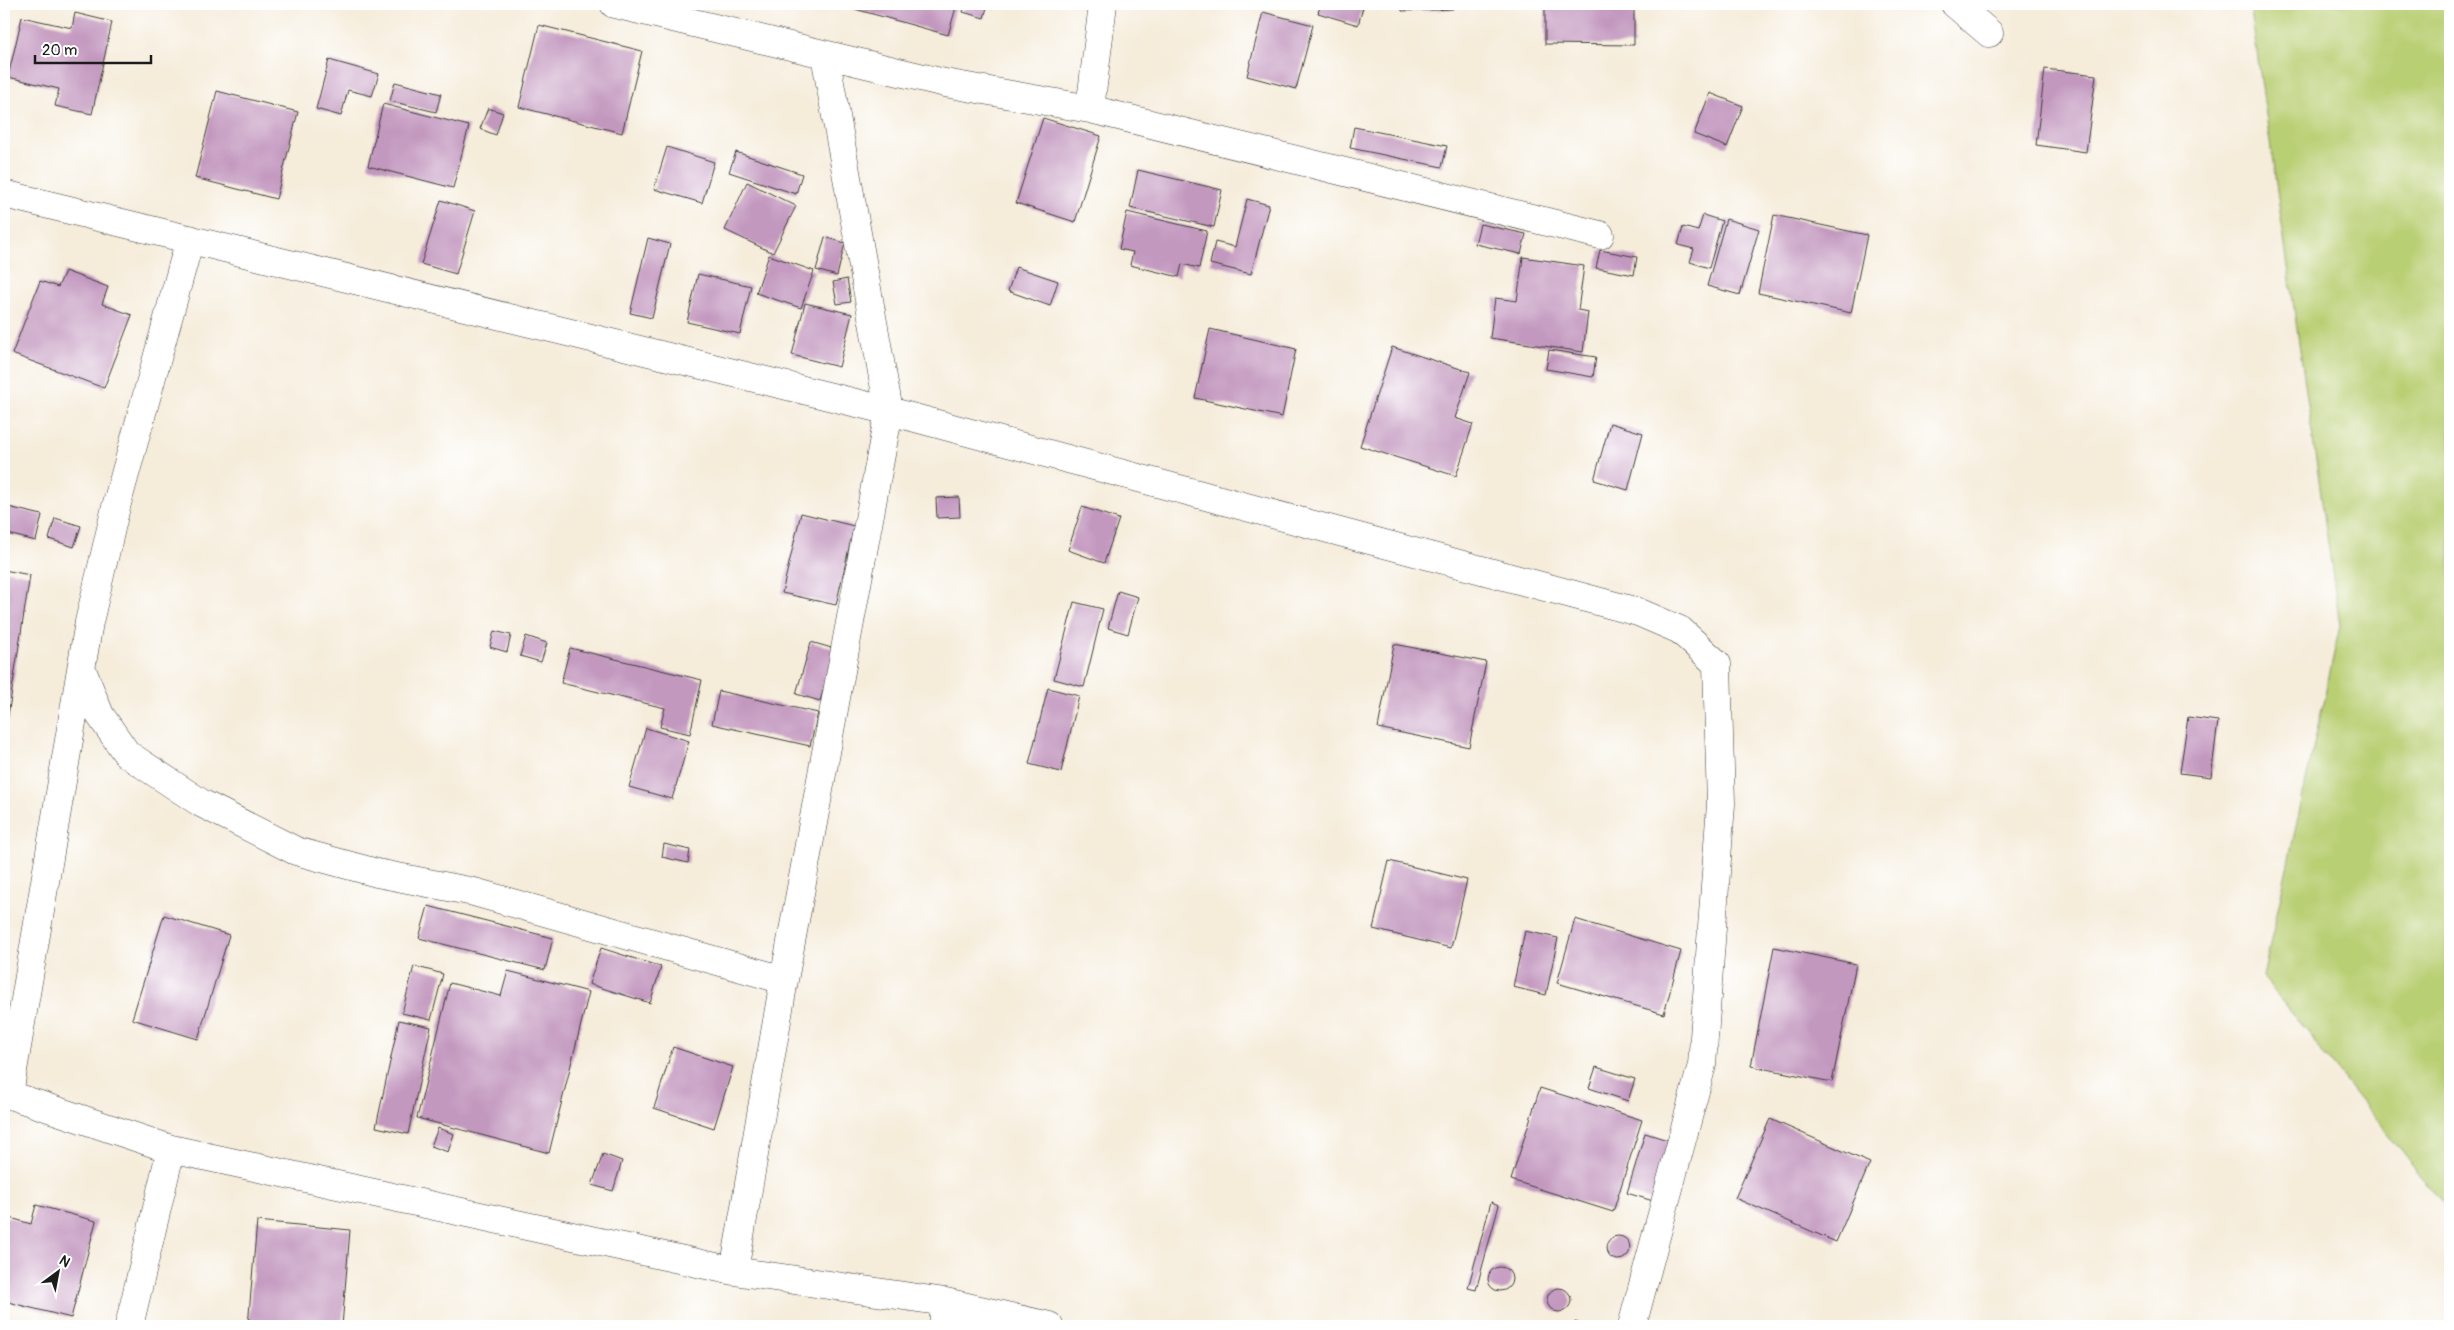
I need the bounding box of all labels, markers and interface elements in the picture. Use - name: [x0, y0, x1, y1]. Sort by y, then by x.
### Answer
- scale bar: [35, 32, 151, 64]
- text: 20 m: [42, 41, 77, 60]
- north arrow: [32, 1248, 82, 1298]
- text: N: [56, 1252, 73, 1271]

